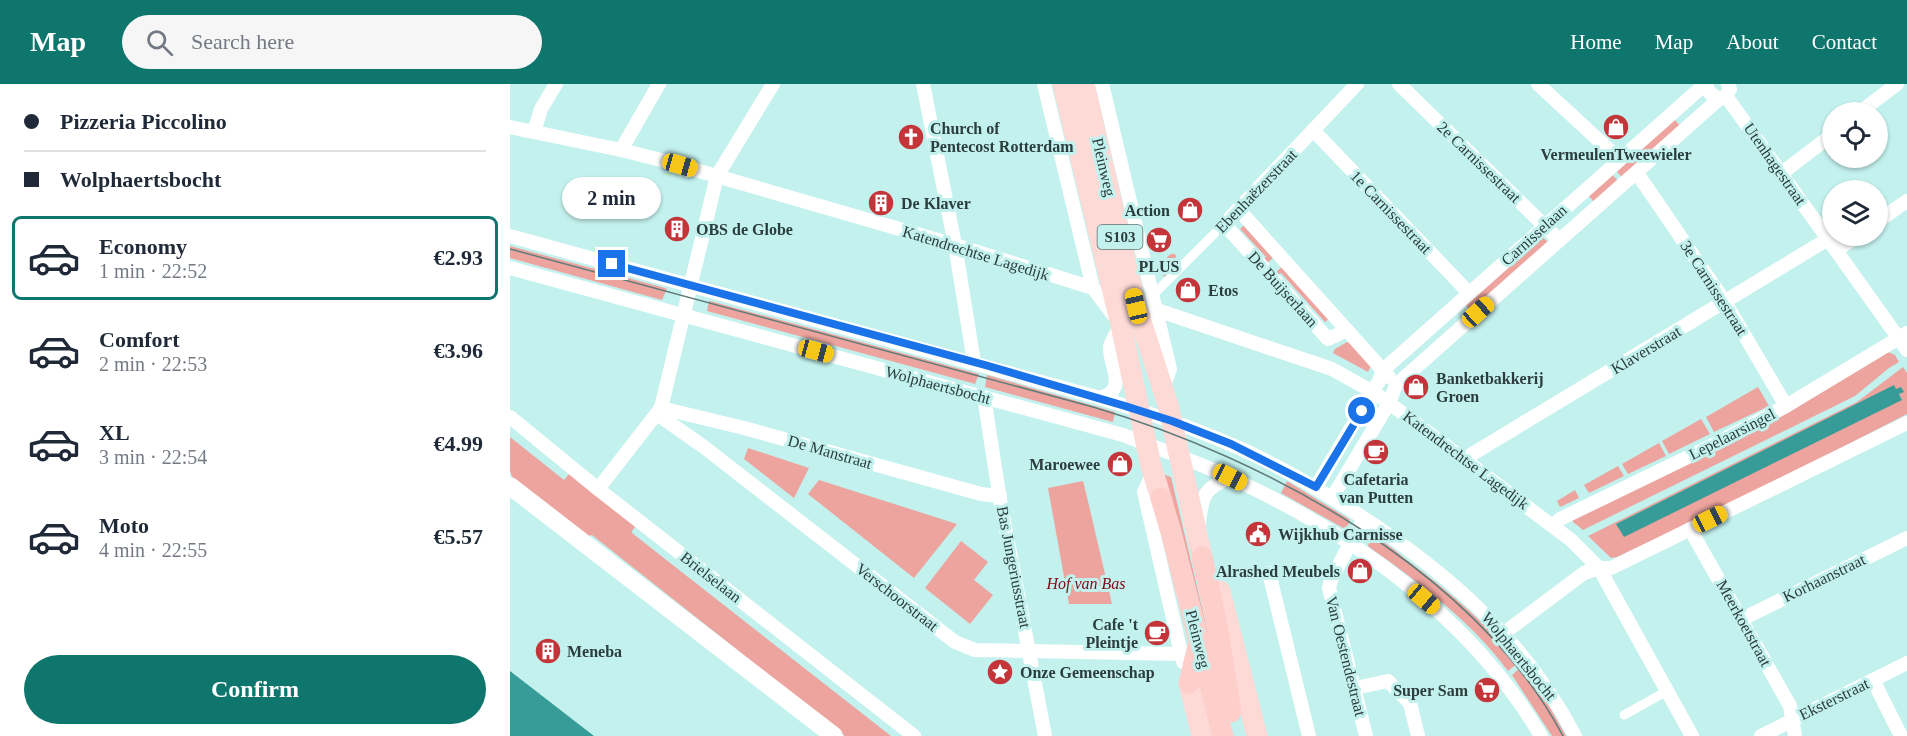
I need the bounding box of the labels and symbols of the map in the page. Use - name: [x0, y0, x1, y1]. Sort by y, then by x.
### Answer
- shop icon: VermeulenTweewieler: [1601, 112, 1631, 142]
- street label: 2e Carnissestraat: [1434, 118, 1524, 206]
- place label: Church of Pentecost Rotterdam: [930, 120, 1074, 155]
- street label: Utenhagestraat: [1740, 120, 1810, 209]
- church icon: Church of Pentecost Rotterdam: [896, 122, 926, 152]
- street label: Pleinweg: [1088, 136, 1119, 198]
- street label: Ebenhaëzerstraat: [1212, 145, 1300, 236]
- place label: VermeulenTweewieler: [1540, 146, 1692, 163]
- car: [660, 151, 700, 179]
- street label: 1e Carnissestraat: [1347, 167, 1435, 257]
- callout: 2 min: [562, 177, 662, 219]
- building icon: De Klaver: [866, 188, 896, 218]
- place label: De Klaver: [901, 195, 971, 212]
- shop icon: Action: [1175, 195, 1205, 225]
- street label: Carnisselaan: [1498, 201, 1570, 269]
- place label: Action: [1125, 202, 1170, 219]
- building icon: OBS de Globe: [662, 214, 692, 244]
- place label: OBS de Globe: [696, 221, 793, 238]
- street label: Katendrechtse Lagedijk: [900, 223, 1051, 284]
- road number: S103: [1098, 225, 1142, 249]
- supermarket icon: PLUS: [1144, 225, 1174, 255]
- street label: 3e Carnissestraat: [1677, 238, 1751, 339]
- street label: De Buijserlaan: [1244, 248, 1321, 331]
- route end: [598, 250, 625, 277]
- place label: PLUS: [1139, 258, 1180, 275]
- shop icon: Etos: [1173, 275, 1203, 305]
- place label: Etos: [1208, 282, 1238, 299]
- car: [1123, 286, 1149, 326]
- car: [1459, 293, 1497, 331]
- street label: Klaverstraat: [1608, 322, 1684, 377]
- car: [796, 338, 836, 364]
- street label: Wolphaertsbocht: [883, 363, 993, 408]
- place label: Banketbakkerij Groen: [1436, 370, 1544, 405]
- shop icon: Banketbakkerij Groen: [1401, 372, 1431, 402]
- route start: [1348, 397, 1375, 424]
- street label: Lepelaarsingel: [1686, 405, 1779, 464]
- street label: Katendrechtse Lagedijk: [1399, 407, 1532, 513]
- street label: De Manstraat: [786, 432, 875, 472]
- cafe icon: Cafetaria van Putten: [1361, 437, 1391, 467]
- shop icon: Maroewee: [1105, 449, 1135, 479]
- place label: Maroewee: [1029, 456, 1100, 473]
- car: [1210, 461, 1250, 493]
- place label: Cafetaria van Putten: [1339, 471, 1413, 506]
- car: [1690, 503, 1730, 535]
- street label: Bas Jungeriusstraat: [993, 505, 1034, 630]
- public building icon: Wijkhub Carnisse: [1243, 519, 1273, 549]
- place label: Wijkhub Carnisse: [1278, 526, 1403, 544]
- street label: Brielselaan: [677, 548, 745, 606]
- street label: Korhaanstraat: [1780, 550, 1869, 605]
- shop icon: Alrashed Meubels: [1345, 556, 1375, 586]
- street label: Verschoorstraat: [853, 560, 942, 635]
- place label: Alrashed Meubels: [1216, 563, 1340, 580]
- park label: Hof van Bas: [1045, 575, 1126, 593]
- street label: Meerkoetstraat: [1713, 577, 1775, 670]
- car: [1404, 581, 1444, 617]
- street label: Van Oestendestraat: [1323, 594, 1369, 718]
- street label: Pleinweg: [1182, 608, 1213, 670]
- street label: Wolphaertsbocht: [1478, 609, 1560, 704]
- place label: Cafe 't Pleintje: [1086, 616, 1139, 652]
- cafe icon: Cafe 't Pleintje: [1142, 618, 1172, 648]
- building icon: Meneba: [533, 636, 563, 666]
- place label: Meneba: [567, 643, 622, 660]
- place icon: Onze Gemeenschap: [985, 657, 1015, 687]
- place label: Onze Gemeenschap: [1020, 664, 1155, 682]
- supermarket icon: Super Sam: [1472, 675, 1502, 705]
- street label: Eksterstraat: [1796, 675, 1872, 723]
- place label: Super Sam: [1393, 682, 1469, 700]

